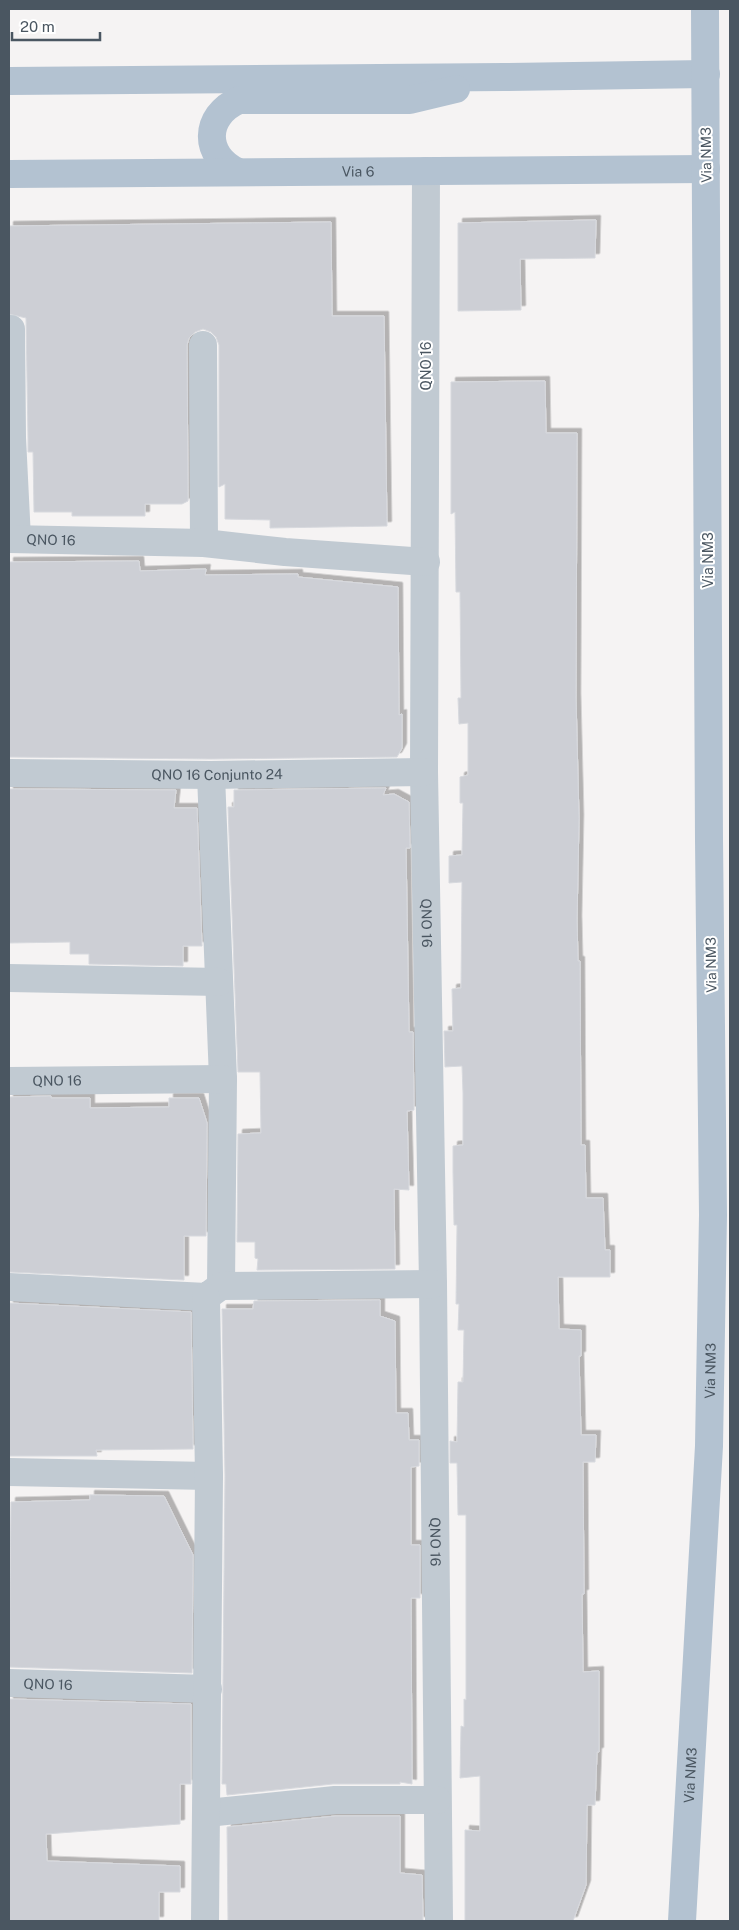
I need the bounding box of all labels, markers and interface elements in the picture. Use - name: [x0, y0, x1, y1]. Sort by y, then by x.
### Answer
- scale bar: [12, 10, 100, 42]
- text: 20 m: [20, 18, 55, 35]
- street label: Via NM3: [698, 127, 714, 183]
- street label: Via 6: [342, 163, 375, 180]
- street label: QNO 16: [418, 341, 434, 391]
- street label: QNO 16: [26, 531, 76, 548]
- street label: Via NM3: [700, 532, 716, 588]
- street label: QNO 16 Conjunto 24: [151, 766, 283, 783]
- street label: QNO 16: [418, 898, 435, 948]
- street label: Via NM3: [703, 937, 719, 993]
- street label: QNO 16: [32, 1072, 82, 1089]
- street label: Via NM3: [702, 1343, 719, 1399]
- street label: QNO 16: [427, 1517, 444, 1567]
- street label: QNO 16: [23, 1675, 73, 1693]
- street label: Via NM3: [681, 1747, 700, 1804]

